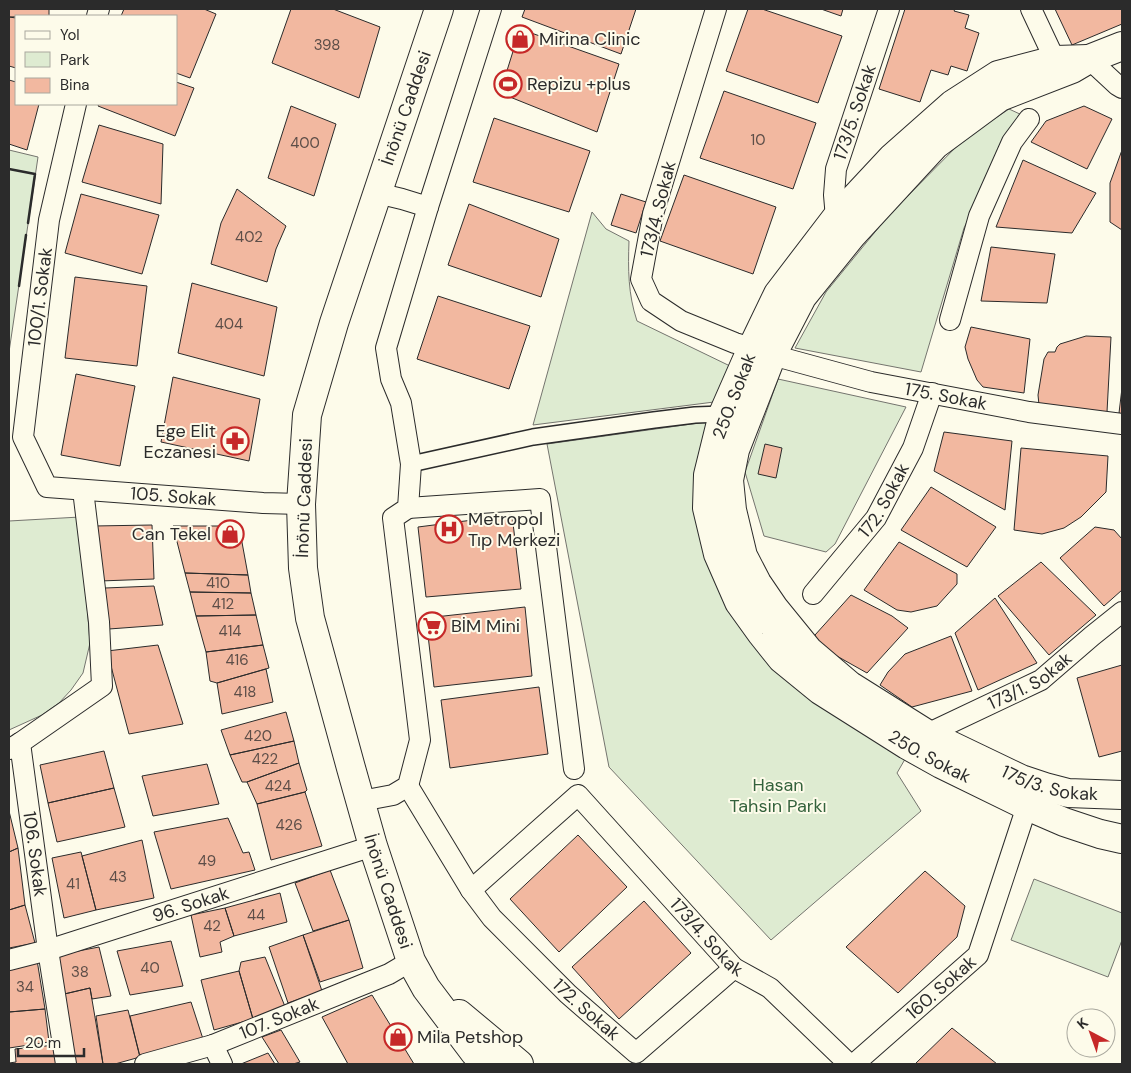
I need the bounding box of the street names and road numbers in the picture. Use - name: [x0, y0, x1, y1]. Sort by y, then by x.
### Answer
- street label: İnönü Caddesi: [375, 48, 437, 168]
- street label: 173/5. Sokak: [828, 61, 882, 163]
- street label: 173/4. Sokak: [634, 158, 682, 260]
- street label: 100/1. Sokak: [22, 246, 58, 348]
- street label: 250. Sokak: [707, 350, 761, 442]
- street label: 175. Sokak: [903, 377, 989, 416]
- street label: İnönü Caddesi: [290, 438, 318, 558]
- street label: 172. Sokak: [853, 459, 915, 543]
- street label: 105. Sokak: [130, 481, 217, 512]
- street label: 173/1. Sokak: [984, 647, 1077, 715]
- street label: 250. Sokak: [884, 724, 975, 789]
- street label: 175/3. Sokak: [997, 759, 1099, 806]
- street label: 106. Sokak: [17, 810, 53, 898]
- street label: İnönü Caddesi: [358, 831, 418, 952]
- street label: 96. Sokak: [149, 881, 232, 928]
- street label: 173/4. Sokak: [665, 893, 747, 983]
- street label: 160. Sokak: [901, 950, 981, 1025]
- street label: 172. Sokak: [547, 973, 625, 1046]
- street label: 107. Sokak: [236, 992, 322, 1045]

